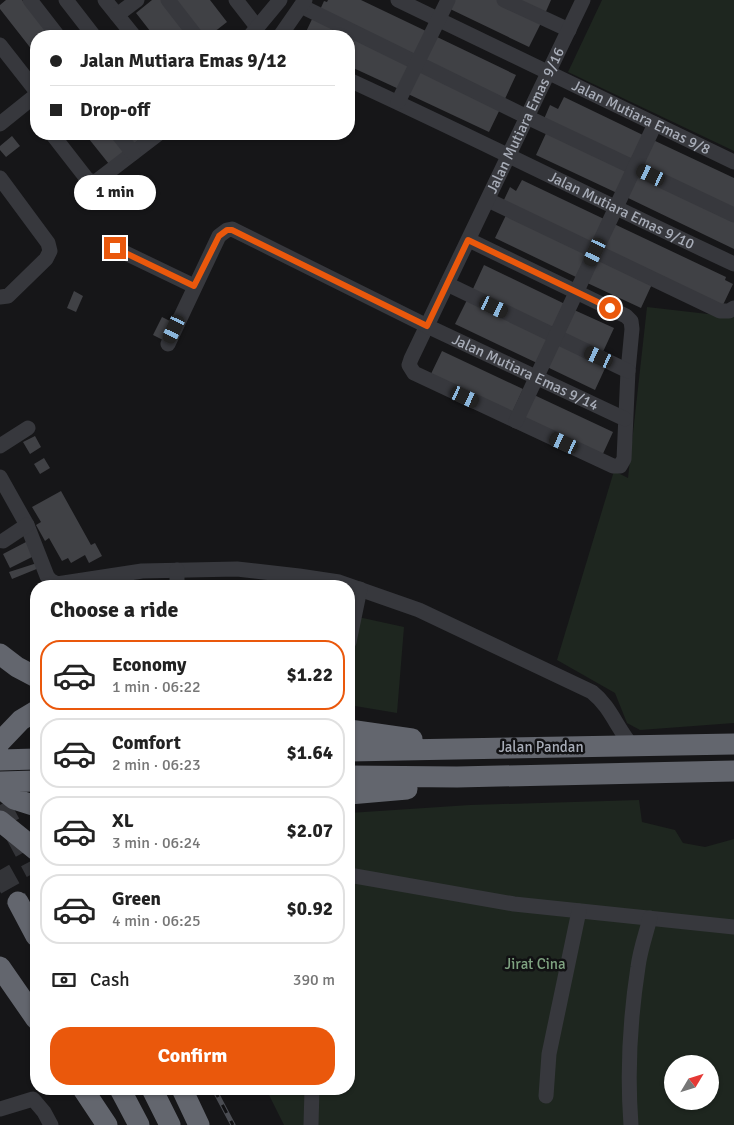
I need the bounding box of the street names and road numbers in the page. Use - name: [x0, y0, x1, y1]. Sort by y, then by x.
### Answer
- street label: Jalan Mutiara Emas 9/16: [483, 44, 568, 196]
- street label: Jalan Mutiara Emas 9/8: [569, 76, 713, 158]
- street label: Jalan Mutiara Emas 9/10: [546, 167, 697, 253]
- street label: Jalan Mutiara Emas 9/14: [449, 330, 602, 414]
- street label: Jalan Pandan: [498, 738, 584, 756]

